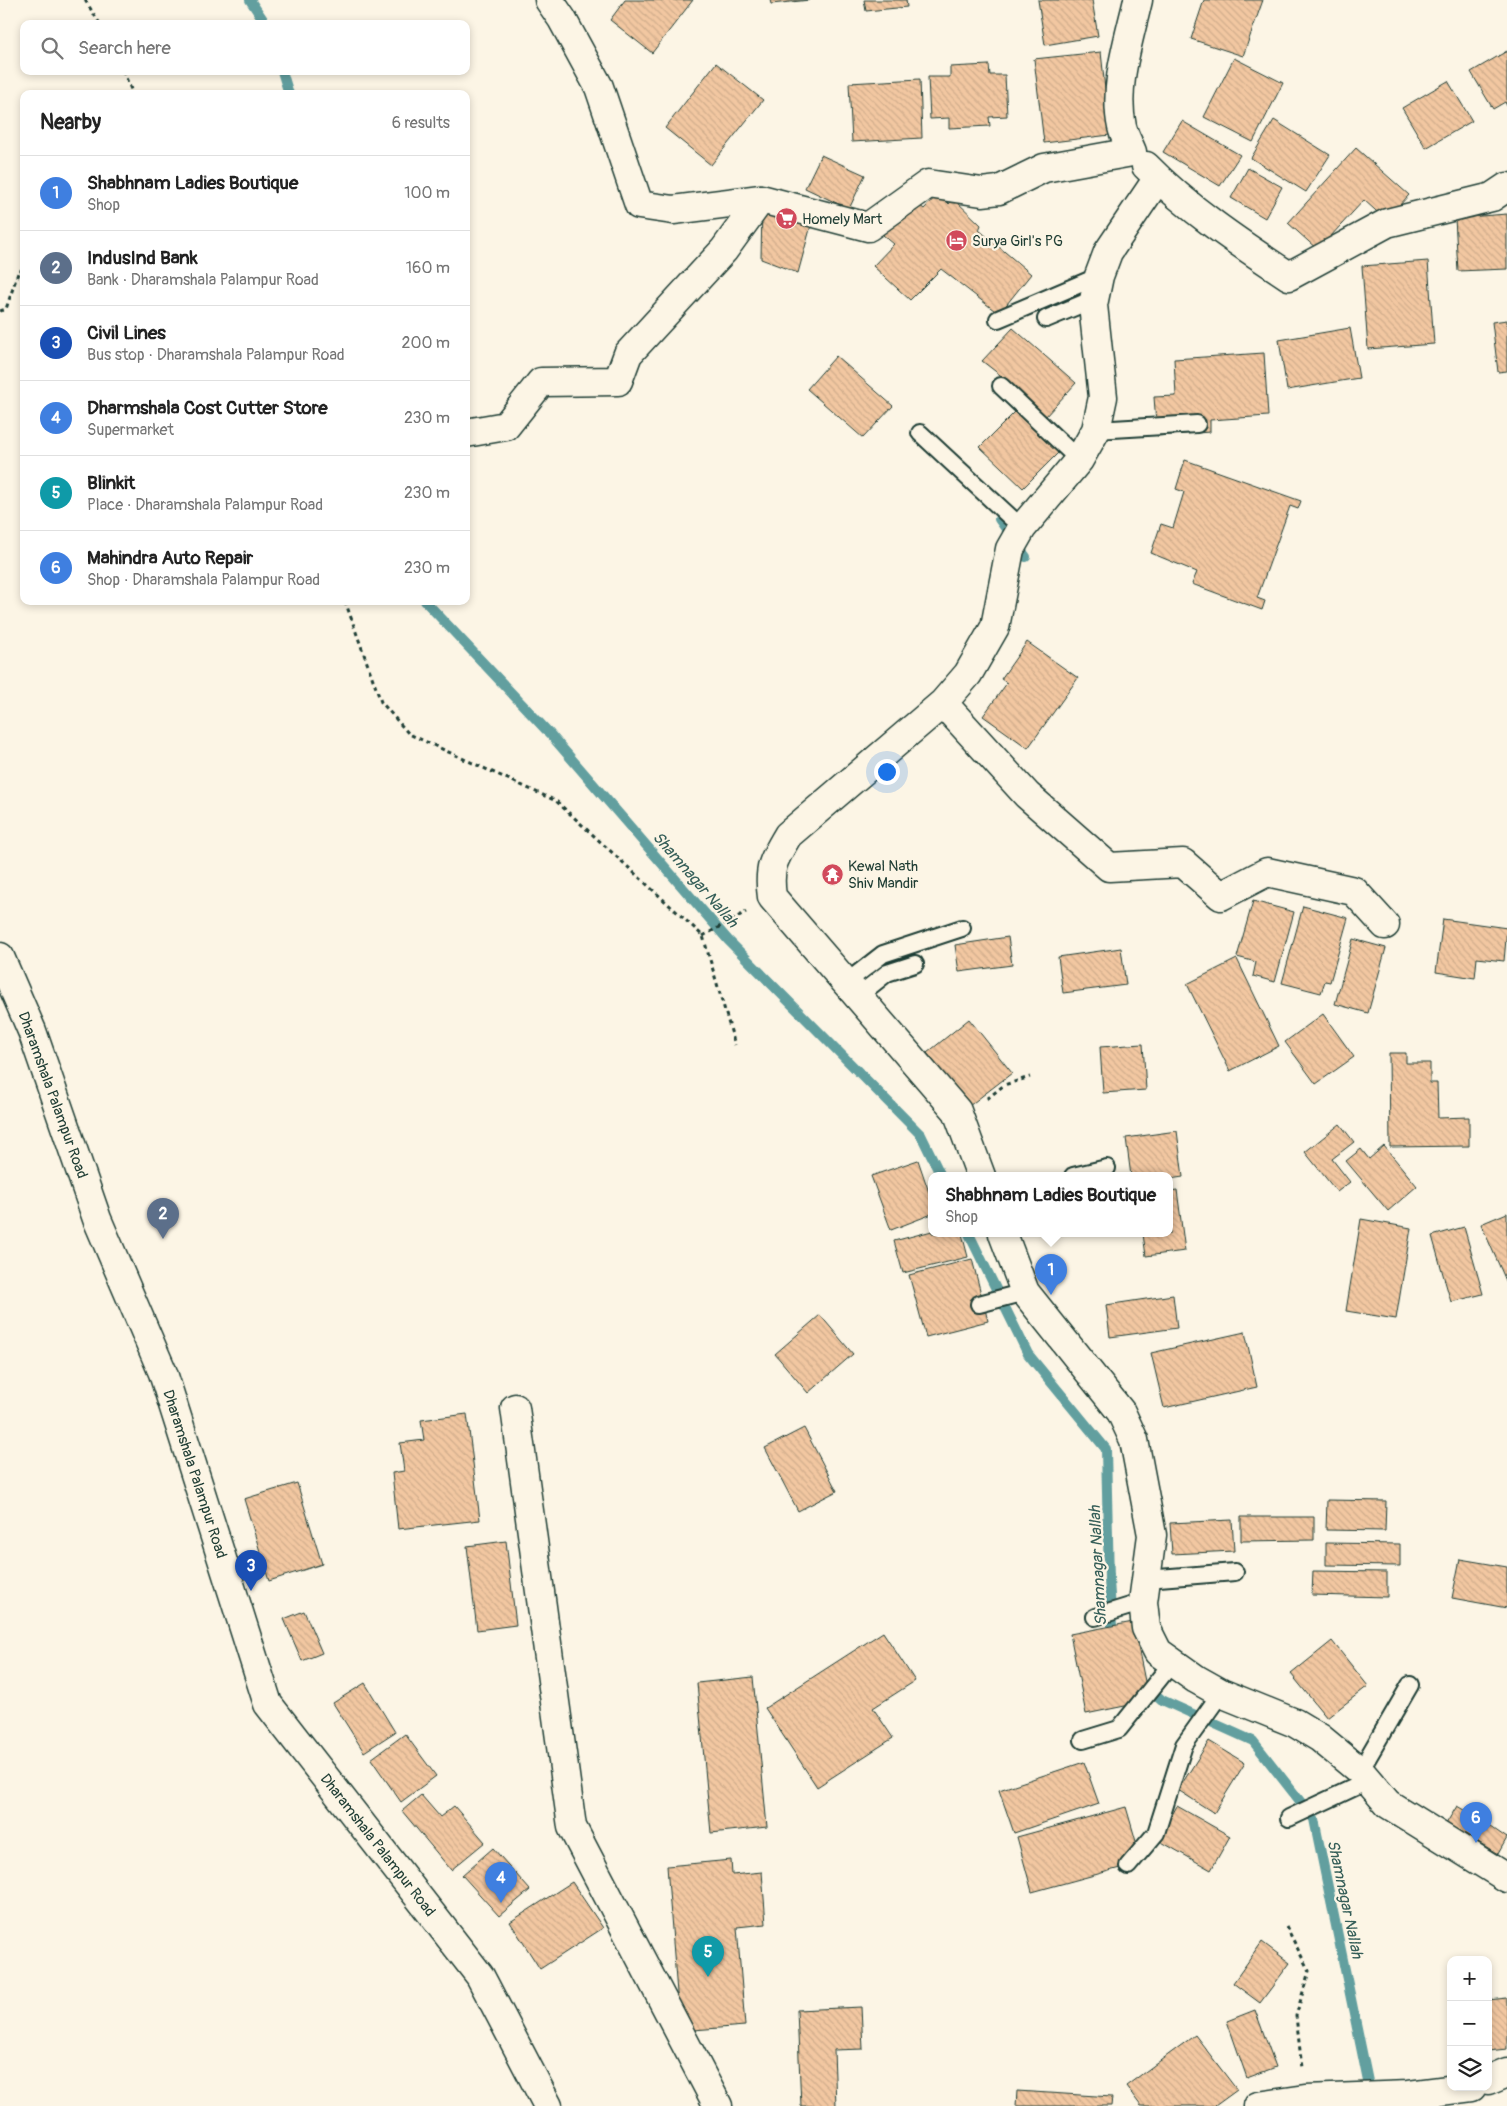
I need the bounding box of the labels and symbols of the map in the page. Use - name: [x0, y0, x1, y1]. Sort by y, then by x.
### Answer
- supermarket icon: Homely Mart: [774, 207, 798, 231]
- place label: Homely Mart: [802, 210, 883, 229]
- hotel icon: Surya Girl's PG: [944, 229, 968, 253]
- place label: Surya Girl's PG: [972, 232, 1063, 251]
- your location: [874, 759, 900, 785]
- water label: Shamnagar Nallah: [648, 828, 743, 933]
- place label: Kewal Nath Shiv Mandir: [848, 857, 919, 893]
- temple icon: Kewal Nath Shiv Mandir: [820, 863, 844, 887]
- street label: Dharamshala Palampur Road: [13, 1009, 92, 1181]
- pin: 2: [147, 1198, 179, 1239]
- pin: 1: [1035, 1254, 1067, 1295]
- street label: Dharamshala Palampur Road: [158, 1387, 231, 1561]
- water label: Shamnagar Nallah: [1085, 1504, 1111, 1627]
- pin: 3: [235, 1550, 267, 1591]
- street label: Dharamshala Palampur Road: [316, 1770, 439, 1921]
- pin: 6: [1460, 1802, 1492, 1843]
- water label: Shamnagar Nallah: [1323, 1838, 1368, 1962]
- pin: 4: [485, 1862, 517, 1903]
- pin: 5: [692, 1936, 724, 1977]

